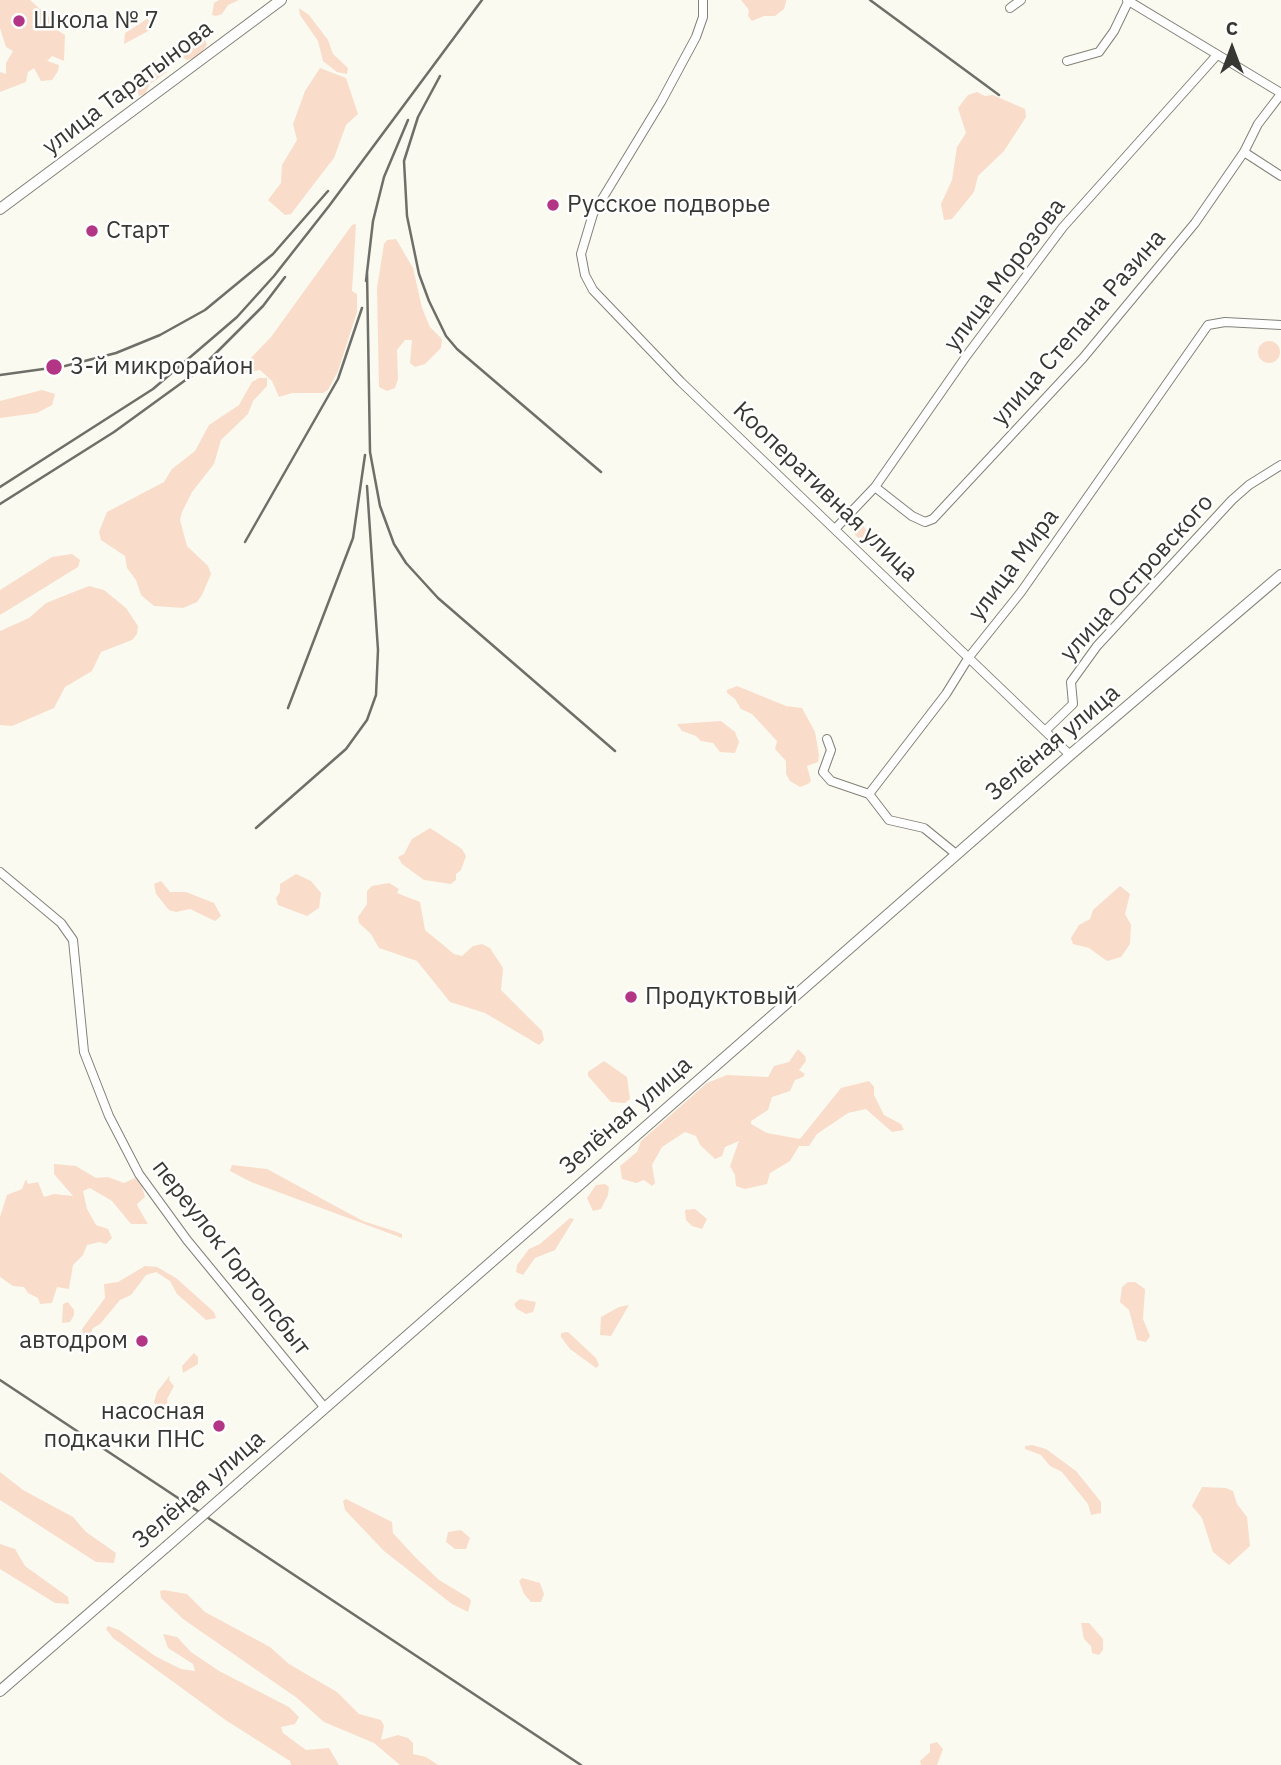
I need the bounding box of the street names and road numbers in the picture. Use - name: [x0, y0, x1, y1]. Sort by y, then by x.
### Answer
- street label: улица Таратынова: [37, 15, 219, 161]
- street label: улица Морозова: [938, 193, 1072, 357]
- street label: улица Степана Разина: [986, 224, 1172, 432]
- street label: Кооперативная улица: [726, 396, 924, 588]
- street label: улица Островского: [1054, 488, 1220, 668]
- street label: улица Мира: [963, 503, 1065, 627]
- street label: Зелёная улица: [980, 679, 1126, 807]
- street label: Зелёная улица: [554, 1051, 698, 1181]
- street label: переулок Гортопсбыт: [146, 1154, 316, 1362]
- street label: Зелёная улица: [127, 1425, 271, 1555]

